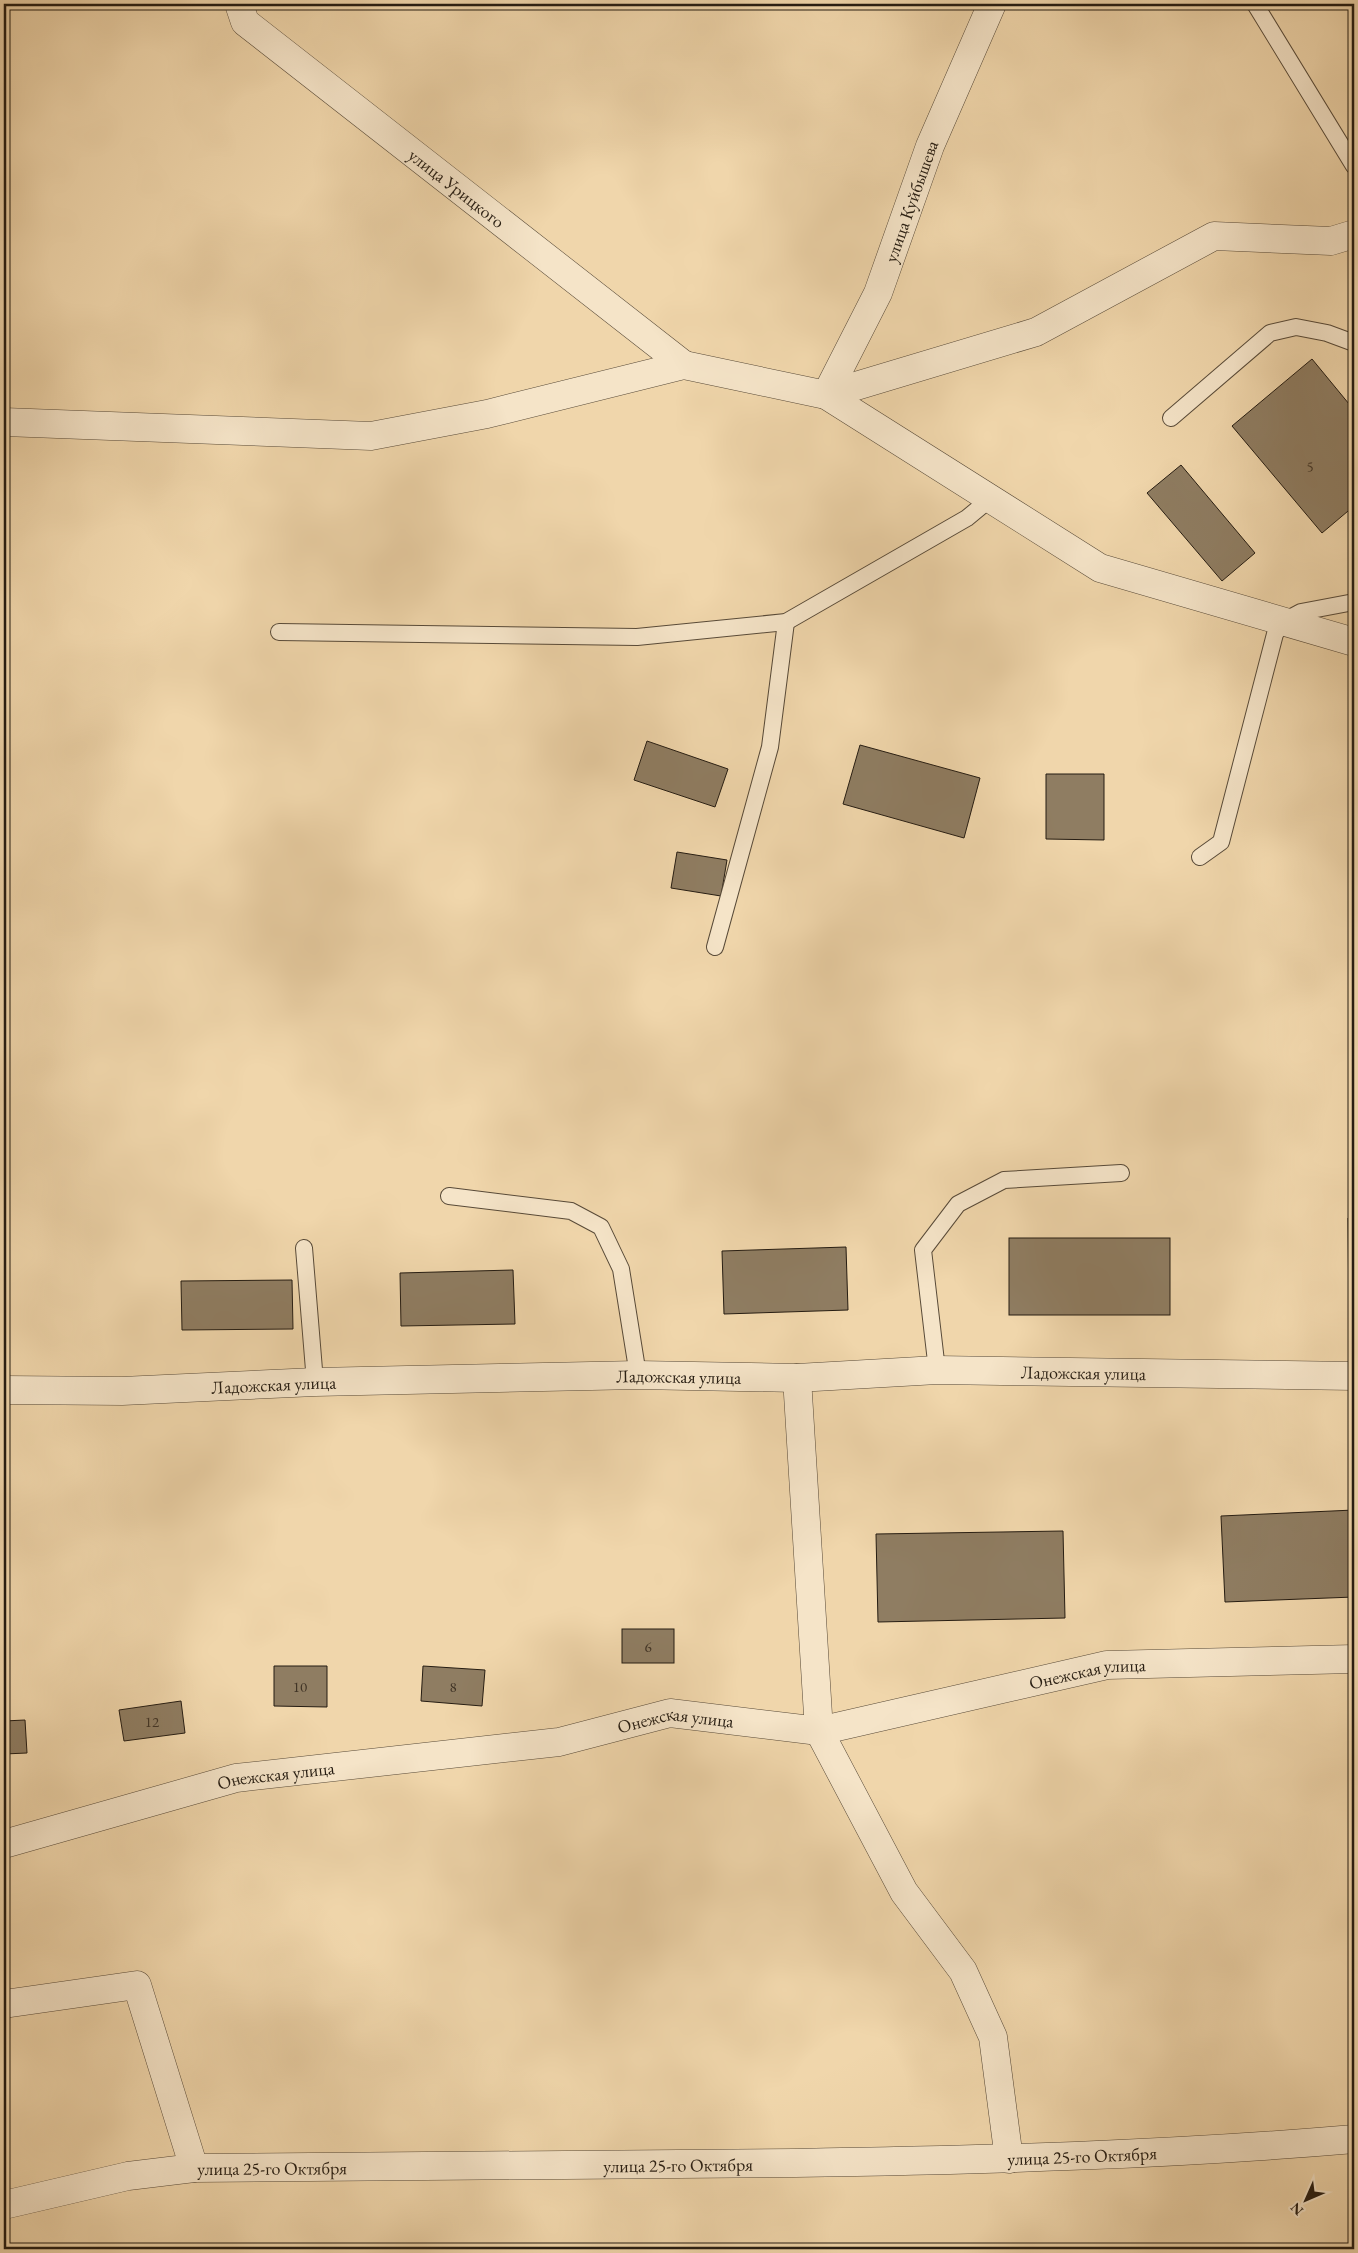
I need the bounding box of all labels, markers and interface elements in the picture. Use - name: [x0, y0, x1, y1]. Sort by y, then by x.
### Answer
- street label: улица Куйбышева: [878, 135, 943, 265]
- street label: улица Урицкого: [404, 143, 510, 232]
- house number: 5: [1306, 457, 1314, 476]
- street label: Ладожская улица: [1021, 1360, 1147, 1385]
- street label: Ладожская улица: [616, 1363, 742, 1388]
- street label: Ладожская улица: [211, 1370, 337, 1398]
- house number: 6: [644, 1637, 652, 1656]
- street label: Онежская улица: [1027, 1653, 1147, 1694]
- house number: 10: [293, 1677, 307, 1696]
- house number: 8: [449, 1677, 457, 1696]
- street label: Онежская улица: [615, 1701, 736, 1738]
- house number: 12: [145, 1712, 160, 1731]
- street label: Онежская улица: [214, 1756, 337, 1794]
- street label: улица 25-го Октября: [1007, 2141, 1157, 2170]
- street label: улица 25-го Октября: [603, 2152, 753, 2177]
- street label: улица 25-го Октября: [197, 2156, 347, 2179]
- north arrow: [1280, 2176, 1330, 2226]
- text: N: [1286, 2198, 1307, 2220]

